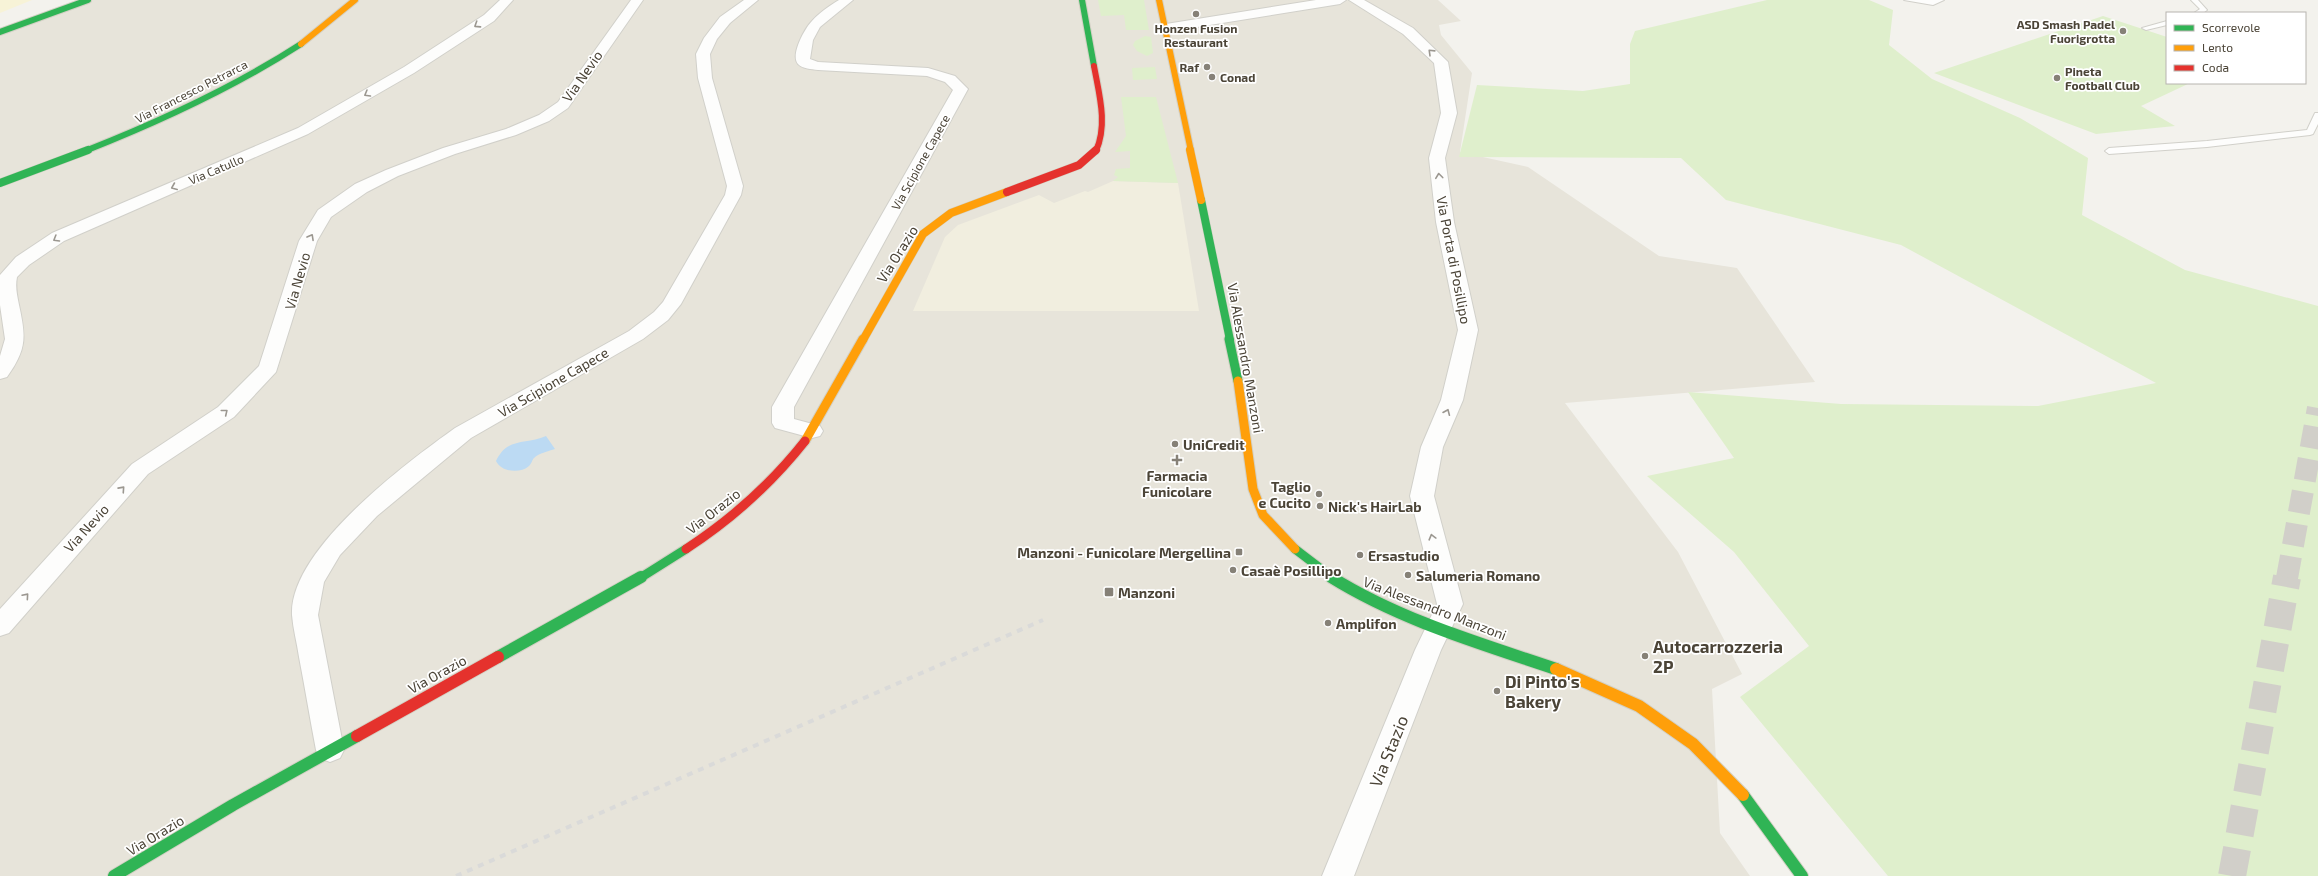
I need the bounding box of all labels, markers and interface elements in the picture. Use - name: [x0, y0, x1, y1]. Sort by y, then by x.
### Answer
- marker: Honzen Fusion Restaurant: [1191, 9, 1201, 19]
- legend: [2166, 12, 2306, 84]
- place label: ASD Smash Padel Fuorigrotta: [2017, 17, 2115, 45]
- one-way arrow: [474, 20, 481, 28]
- text: Scorrevole: [2202, 20, 2260, 34]
- place label: Honzen Fusion Restaurant: [1154, 21, 1238, 49]
- marker: ASD Smash Padel Fuorigrotta: [2118, 26, 2128, 36]
- text: Lento: [2202, 40, 2233, 54]
- street label: Via Nevio: [558, 47, 606, 105]
- one-way arrow: [1428, 50, 1436, 57]
- street label: Via Francesco Petrarca: [132, 57, 250, 125]
- place label: Raf: [1180, 60, 1200, 74]
- text: Coda: [2202, 60, 2229, 74]
- marker: Raf: [1202, 62, 1212, 72]
- place label: Pineta Football Club: [2065, 64, 2140, 92]
- place label: Conad: [1220, 70, 1255, 84]
- marker: Conad: [1207, 72, 1217, 82]
- marker: Pineta Football Club: [2052, 73, 2062, 83]
- one-way arrow: [364, 90, 371, 97]
- street label: Via Scipione Capece: [888, 112, 952, 212]
- street label: Via Catullo: [186, 151, 246, 187]
- one-way arrow: [1435, 173, 1444, 179]
- one-way arrow: [171, 182, 178, 190]
- street label: Via Porta di Posillipo: [1433, 195, 1475, 325]
- street label: Via Orazio: [873, 222, 921, 286]
- one-way arrow: [53, 234, 60, 242]
- one-way arrow: [307, 234, 314, 241]
- street label: Via Nevio: [281, 250, 313, 312]
- street label: Via Alessandro Manzoni: [1224, 282, 1268, 434]
- street label: Via Scipione Capece: [495, 343, 611, 421]
- one-way arrow: [221, 409, 228, 416]
- one-way arrow: [1442, 409, 1450, 416]
- place label: UniCredit: [1183, 436, 1245, 453]
- marker: UniCredit: [1170, 439, 1180, 449]
- marker: Farmacia Funicolare: [1172, 455, 1182, 465]
- place label: Farmacia Funicolare: [1142, 467, 1212, 500]
- place label: Taglio e Cucito: [1259, 478, 1311, 511]
- street label: Via Orazio: [683, 485, 743, 537]
- one-way arrow: [117, 486, 124, 494]
- marker: Taglio e Cucito: [1314, 489, 1324, 499]
- place label: Nick's HairLab: [1328, 498, 1422, 515]
- street label: Via Nevio: [60, 500, 112, 556]
- marker: Nick's HairLab: [1315, 501, 1325, 511]
- one-way arrow: [1429, 533, 1437, 540]
- place label: Manzoni - Funicolare Mergellina: [1017, 544, 1231, 561]
- marker: Manzoni - Funicolare Mergellina: [1234, 547, 1244, 557]
- place label: Ersastudio: [1368, 547, 1439, 564]
- marker: Ersastudio: [1355, 550, 1365, 560]
- place label: Casaè Posillipo: [1241, 562, 1341, 579]
- marker: Casaè Posillipo: [1228, 565, 1238, 575]
- place label: Salumeria Romano: [1416, 567, 1540, 584]
- marker: Salumeria Romano: [1403, 570, 1413, 580]
- street label: Via Alessandro Manzoni: [1361, 573, 1509, 643]
- place label: Manzoni: [1118, 584, 1175, 601]
- marker: Manzoni: [1103, 586, 1115, 598]
- one-way arrow: [21, 593, 28, 601]
- place label: Amplifon: [1336, 615, 1397, 632]
- marker: Amplifon: [1323, 618, 1333, 628]
- place label: Autocarrozzeria 2P: [1653, 636, 1783, 676]
- street label: Via Orazio: [405, 651, 469, 697]
- marker: Autocarrozzeria 2P: [1640, 651, 1650, 661]
- place label: Di Pinto's Bakery: [1505, 671, 1580, 712]
- marker: Di Pinto's Bakery: [1492, 686, 1502, 696]
- street label: Via Stazio: [1365, 712, 1411, 790]
- street label: Via Orazio: [123, 811, 187, 859]

